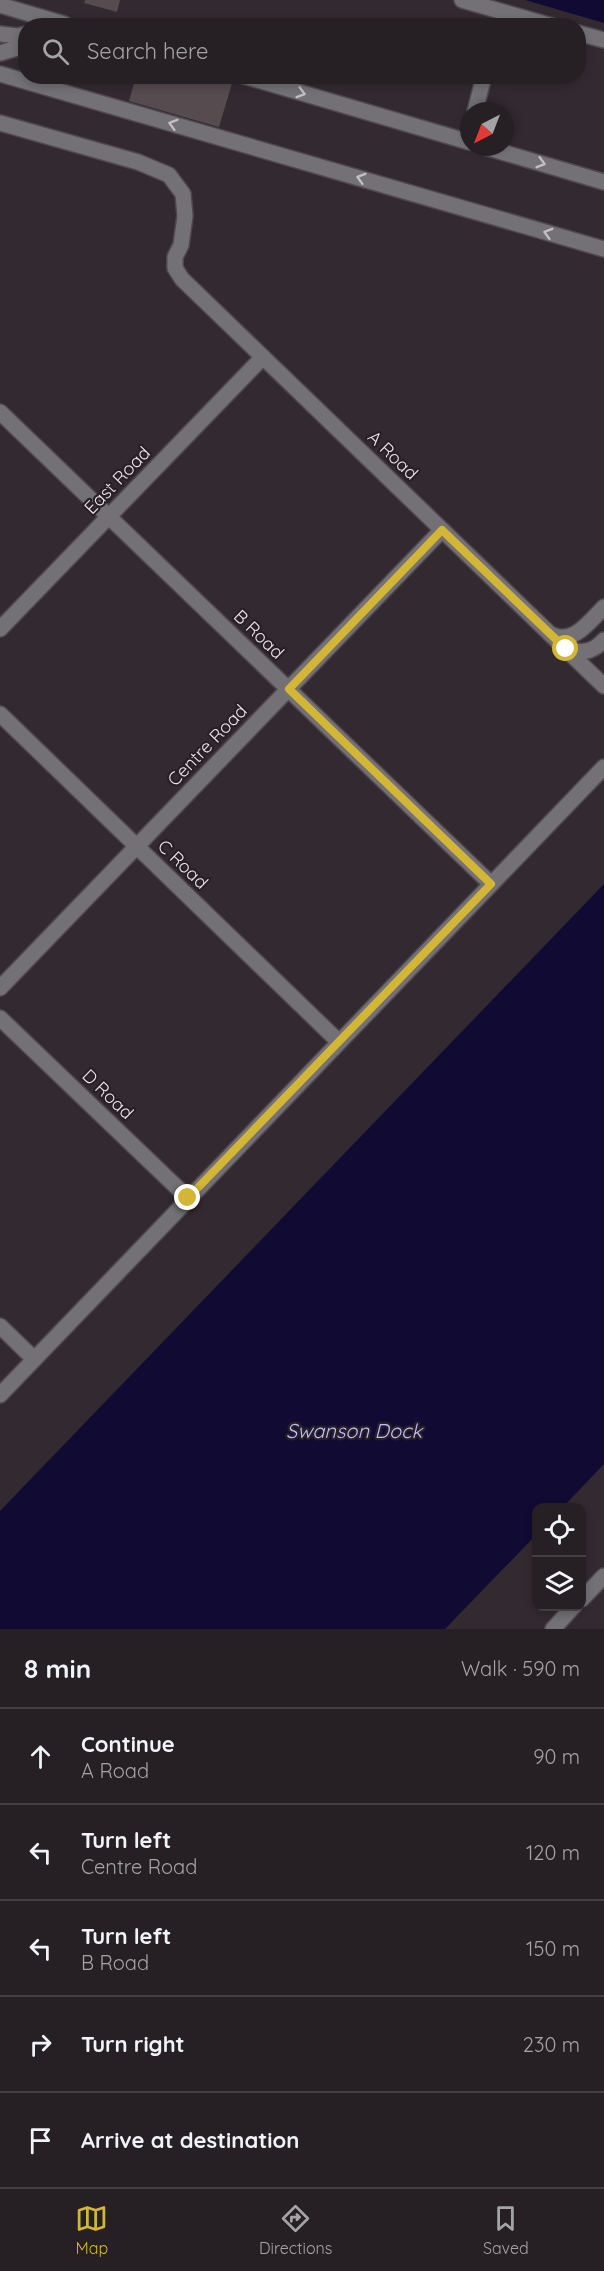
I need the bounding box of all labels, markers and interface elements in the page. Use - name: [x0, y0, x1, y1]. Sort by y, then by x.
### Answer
- search box: [18, 18, 586, 84]
- icon: search: [39, 35, 72, 68]
- text: Search here: [87, 37, 208, 65]
- one-way arrow: [295, 86, 305, 98]
- north arrow: [460, 102, 514, 156]
- one-way arrow: [169, 119, 179, 131]
- one-way arrow: [535, 156, 546, 168]
- one-way arrow: [356, 173, 367, 185]
- one-way arrow: [543, 228, 554, 240]
- street label: A Road: [363, 425, 423, 485]
- street label: East Road: [79, 441, 155, 519]
- street label: B Road: [229, 604, 289, 664]
- route start: [552, 635, 578, 661]
- street label: Centre Road: [162, 699, 252, 791]
- street label: C Road: [153, 834, 213, 894]
- street label: D Road: [78, 1064, 138, 1124]
- route end: [174, 1184, 200, 1210]
- water label: Swanson Dock: [286, 1418, 424, 1443]
- map controls: [532, 1503, 586, 1611]
- button: locate: [532, 1503, 586, 1557]
- button: layers: [532, 1557, 586, 1611]
- text: 8 min: [24, 1652, 91, 1685]
- text: Walk · 590 m: [461, 1656, 580, 1681]
- text: Continue: [81, 1730, 175, 1758]
- icon: ahead: [24, 1740, 57, 1773]
- text: 90 m: [533, 1744, 580, 1769]
- text: A Road: [81, 1758, 149, 1783]
- text: Turn left: [81, 1826, 171, 1854]
- icon: left: [24, 1836, 57, 1869]
- text: 120 m: [526, 1840, 580, 1865]
- text: Centre Road: [81, 1854, 197, 1879]
- text: Turn left: [81, 1922, 171, 1950]
- icon: left: [24, 1932, 57, 1965]
- text: 150 m: [526, 1936, 580, 1961]
- text: B Road: [81, 1950, 149, 1975]
- icon: right: [24, 2028, 57, 2061]
- text: Turn right: [81, 2030, 185, 2058]
- text: 230 m: [523, 2032, 580, 2057]
- icon: arrive: [24, 2124, 57, 2157]
- text: Arrive at destination: [81, 2126, 299, 2154]
- tab: Map: [75, 2202, 108, 2258]
- tab: Directions: [259, 2202, 332, 2258]
- tab: Saved: [483, 2202, 529, 2258]

